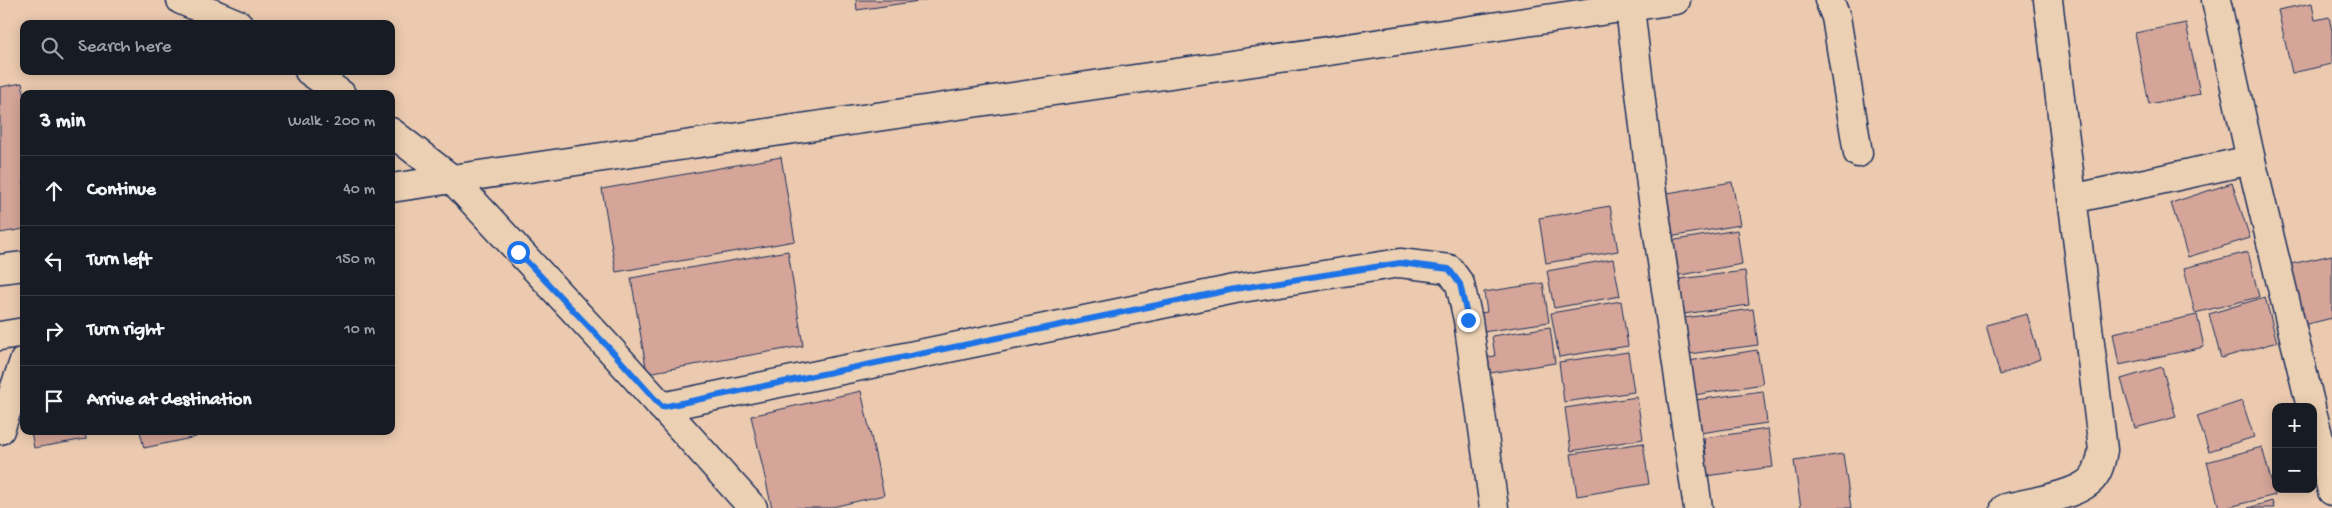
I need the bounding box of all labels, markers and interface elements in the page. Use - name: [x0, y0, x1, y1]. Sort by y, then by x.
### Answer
- search box: [20, 20, 395, 75]
- icon: search: [38, 34, 66, 62]
- text: Search here: [78, 36, 172, 59]
- text: 3 min: [40, 110, 85, 135]
- text: Walk · 200 m: [288, 113, 375, 132]
- icon: ahead: [40, 177, 68, 205]
- text: Continue: [87, 179, 156, 202]
- text: 40 m: [343, 181, 375, 200]
- route start: [507, 241, 530, 264]
- icon: left: [40, 247, 68, 275]
- text: Turn left: [87, 249, 151, 272]
- text: 150 m: [336, 251, 375, 270]
- route end: [1457, 309, 1480, 332]
- icon: right: [40, 317, 68, 345]
- text: Turn right: [87, 319, 163, 342]
- text: 10 m: [344, 321, 375, 340]
- icon: arrive: [40, 387, 68, 415]
- text: Arrive at destination: [87, 389, 251, 412]
- map controls: [2272, 403, 2317, 493]
- button: +: [2272, 403, 2317, 448]
- button: −: [2272, 448, 2317, 493]

